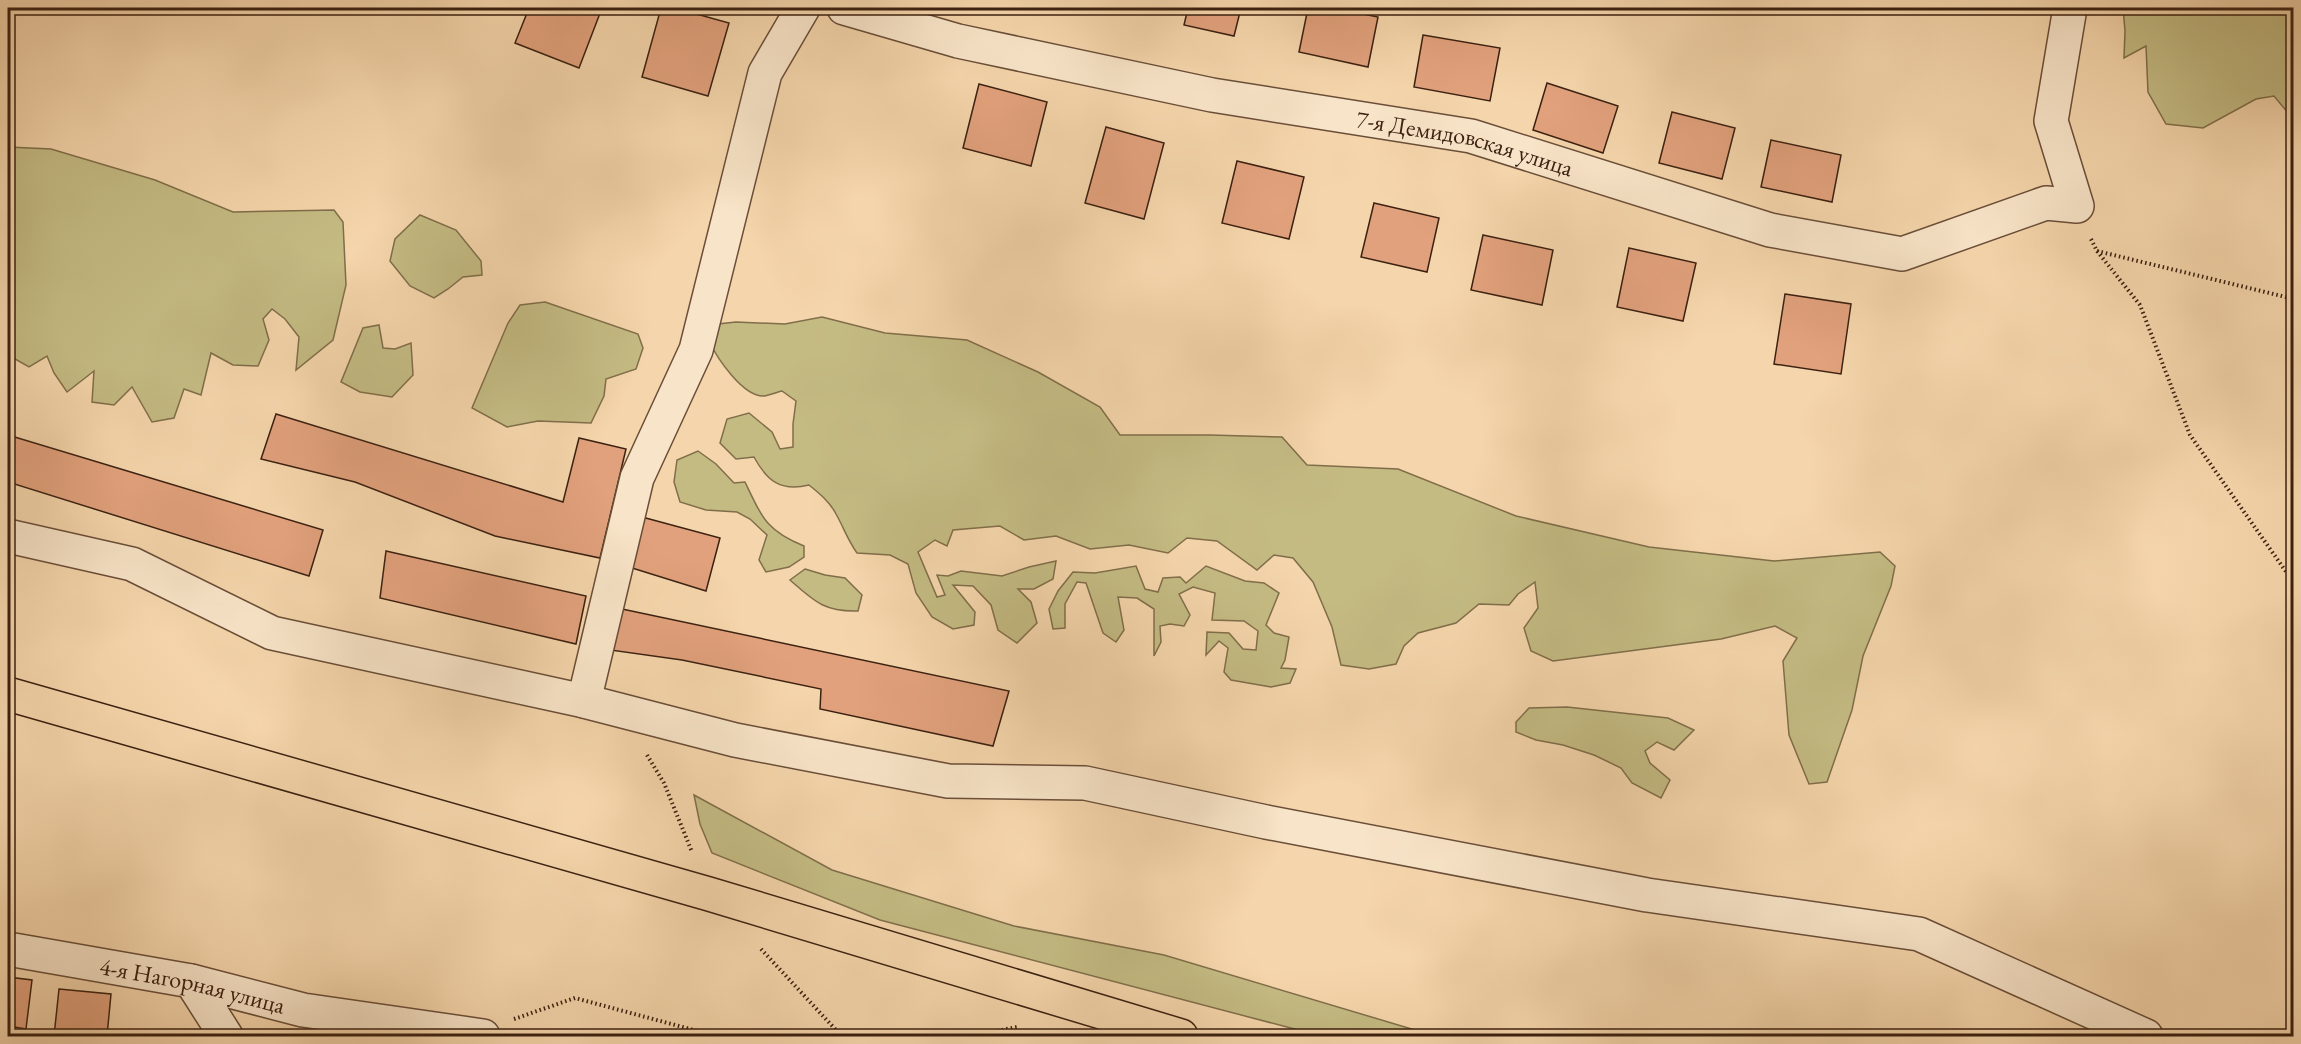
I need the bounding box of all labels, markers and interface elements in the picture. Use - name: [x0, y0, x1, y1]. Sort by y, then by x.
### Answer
- street label: 7-я Демидовская улица: [1354, 103, 1578, 183]
- street label: 4-я Нагорная улица: [97, 950, 289, 1020]

